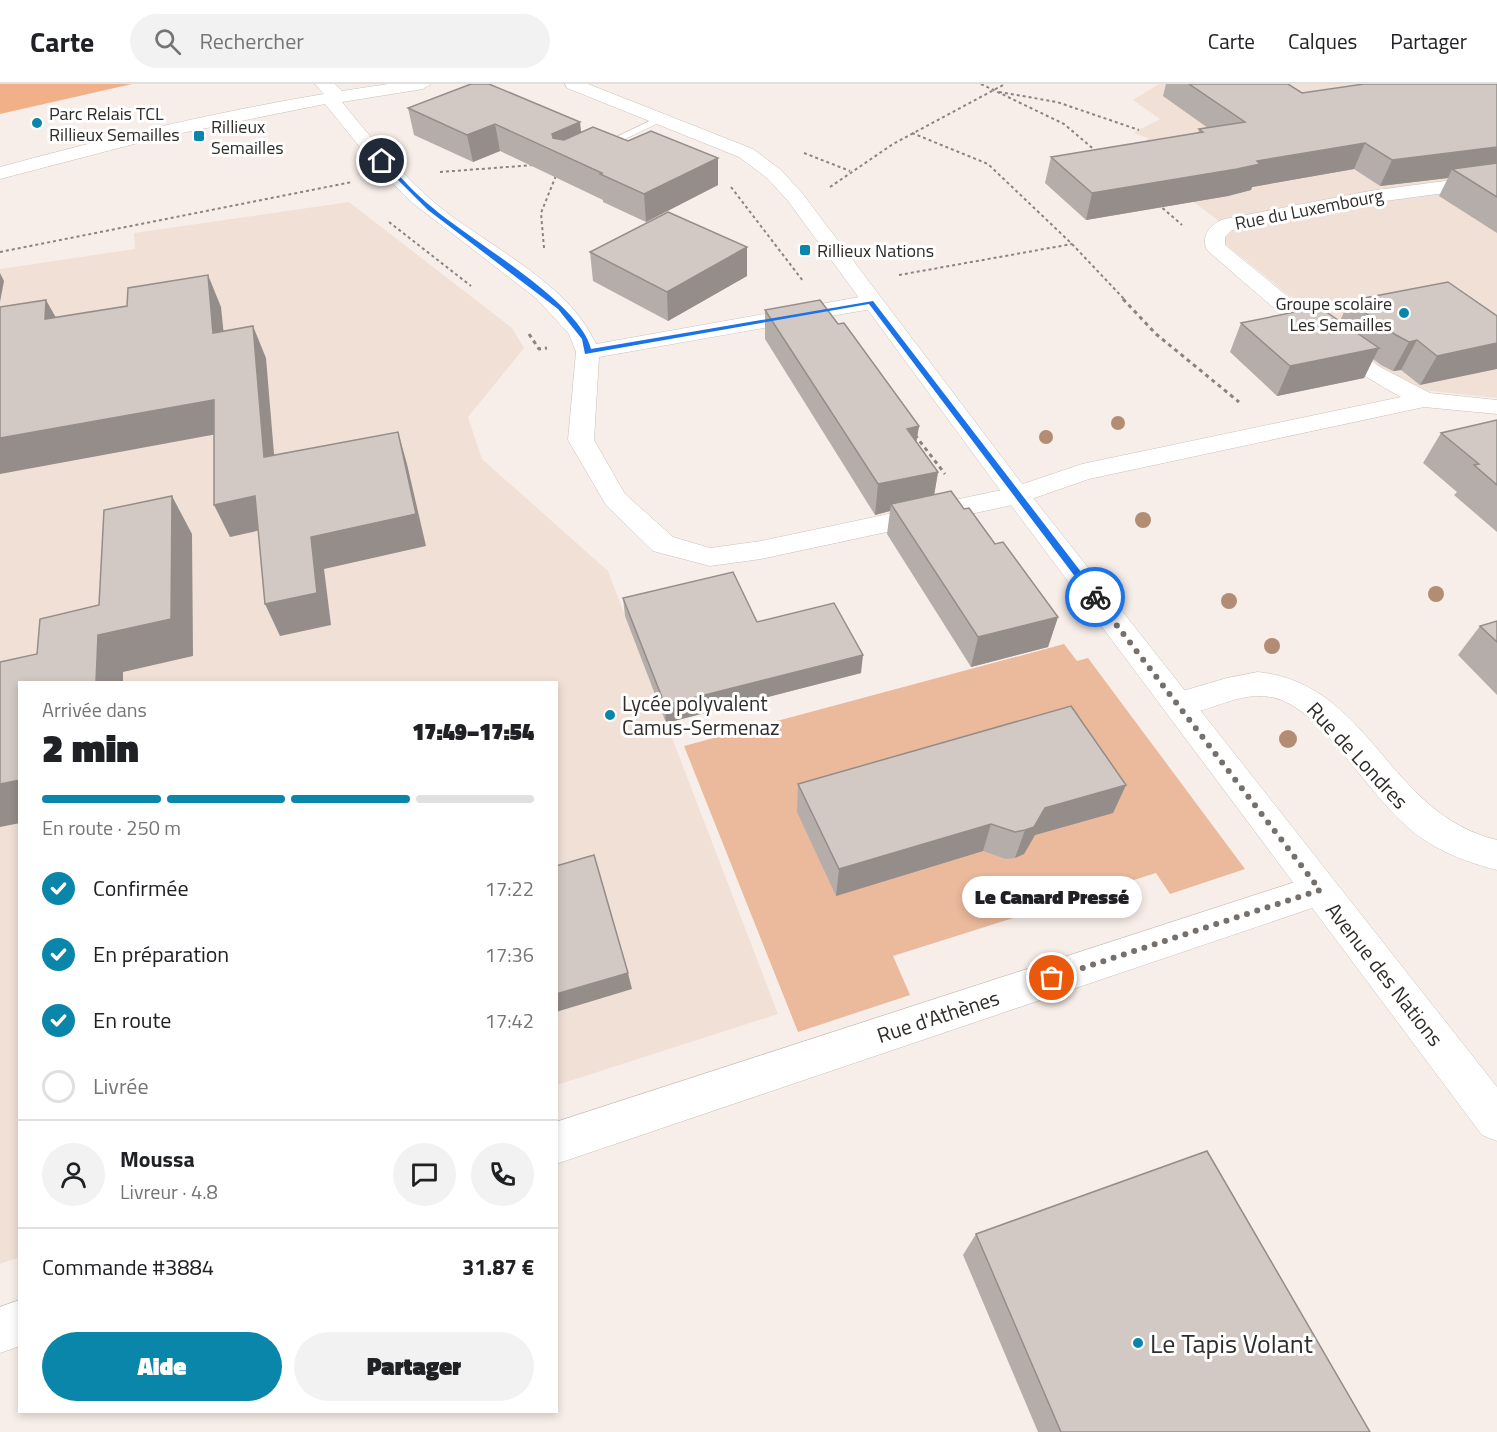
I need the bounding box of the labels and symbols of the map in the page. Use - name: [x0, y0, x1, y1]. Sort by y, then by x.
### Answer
- place label: Parc Relais TCL Rillieux Semailles: [49, 100, 180, 148]
- place label: Rillieux Semailles: [211, 113, 284, 161]
- marker: Parc Relais TCL Rillieux Semailles: [30, 116, 44, 130]
- marker: Rillieux Semailles: [192, 129, 206, 143]
- pin: [356, 135, 407, 186]
- street label: Rue du Luxembourg: [1232, 181, 1386, 237]
- place label: Rillieux Nations: [817, 237, 934, 264]
- marker: Rillieux Nations: [798, 243, 812, 257]
- place label: Groupe scolaire Les Semailles: [1275, 290, 1392, 338]
- marker: Groupe scolaire Les Semailles: [1397, 306, 1411, 320]
- courier: [1065, 567, 1125, 627]
- place label: Lycée polyvalent Camus-Sermenaz: [622, 687, 780, 743]
- street label: Rue de Londres: [1300, 694, 1416, 816]
- marker: Lycée polyvalent Camus-Sermenaz: [603, 708, 617, 722]
- callout: Le Canard Pressé: [962, 876, 1142, 918]
- street label: Avenue des Nations: [1318, 895, 1452, 1053]
- pin: [1026, 952, 1077, 1003]
- street label: Rue d'Athènes: [873, 981, 1003, 1051]
- place label: Le Tapis Volant: [1150, 1324, 1313, 1363]
- marker: Le Tapis Volant: [1131, 1336, 1145, 1350]

